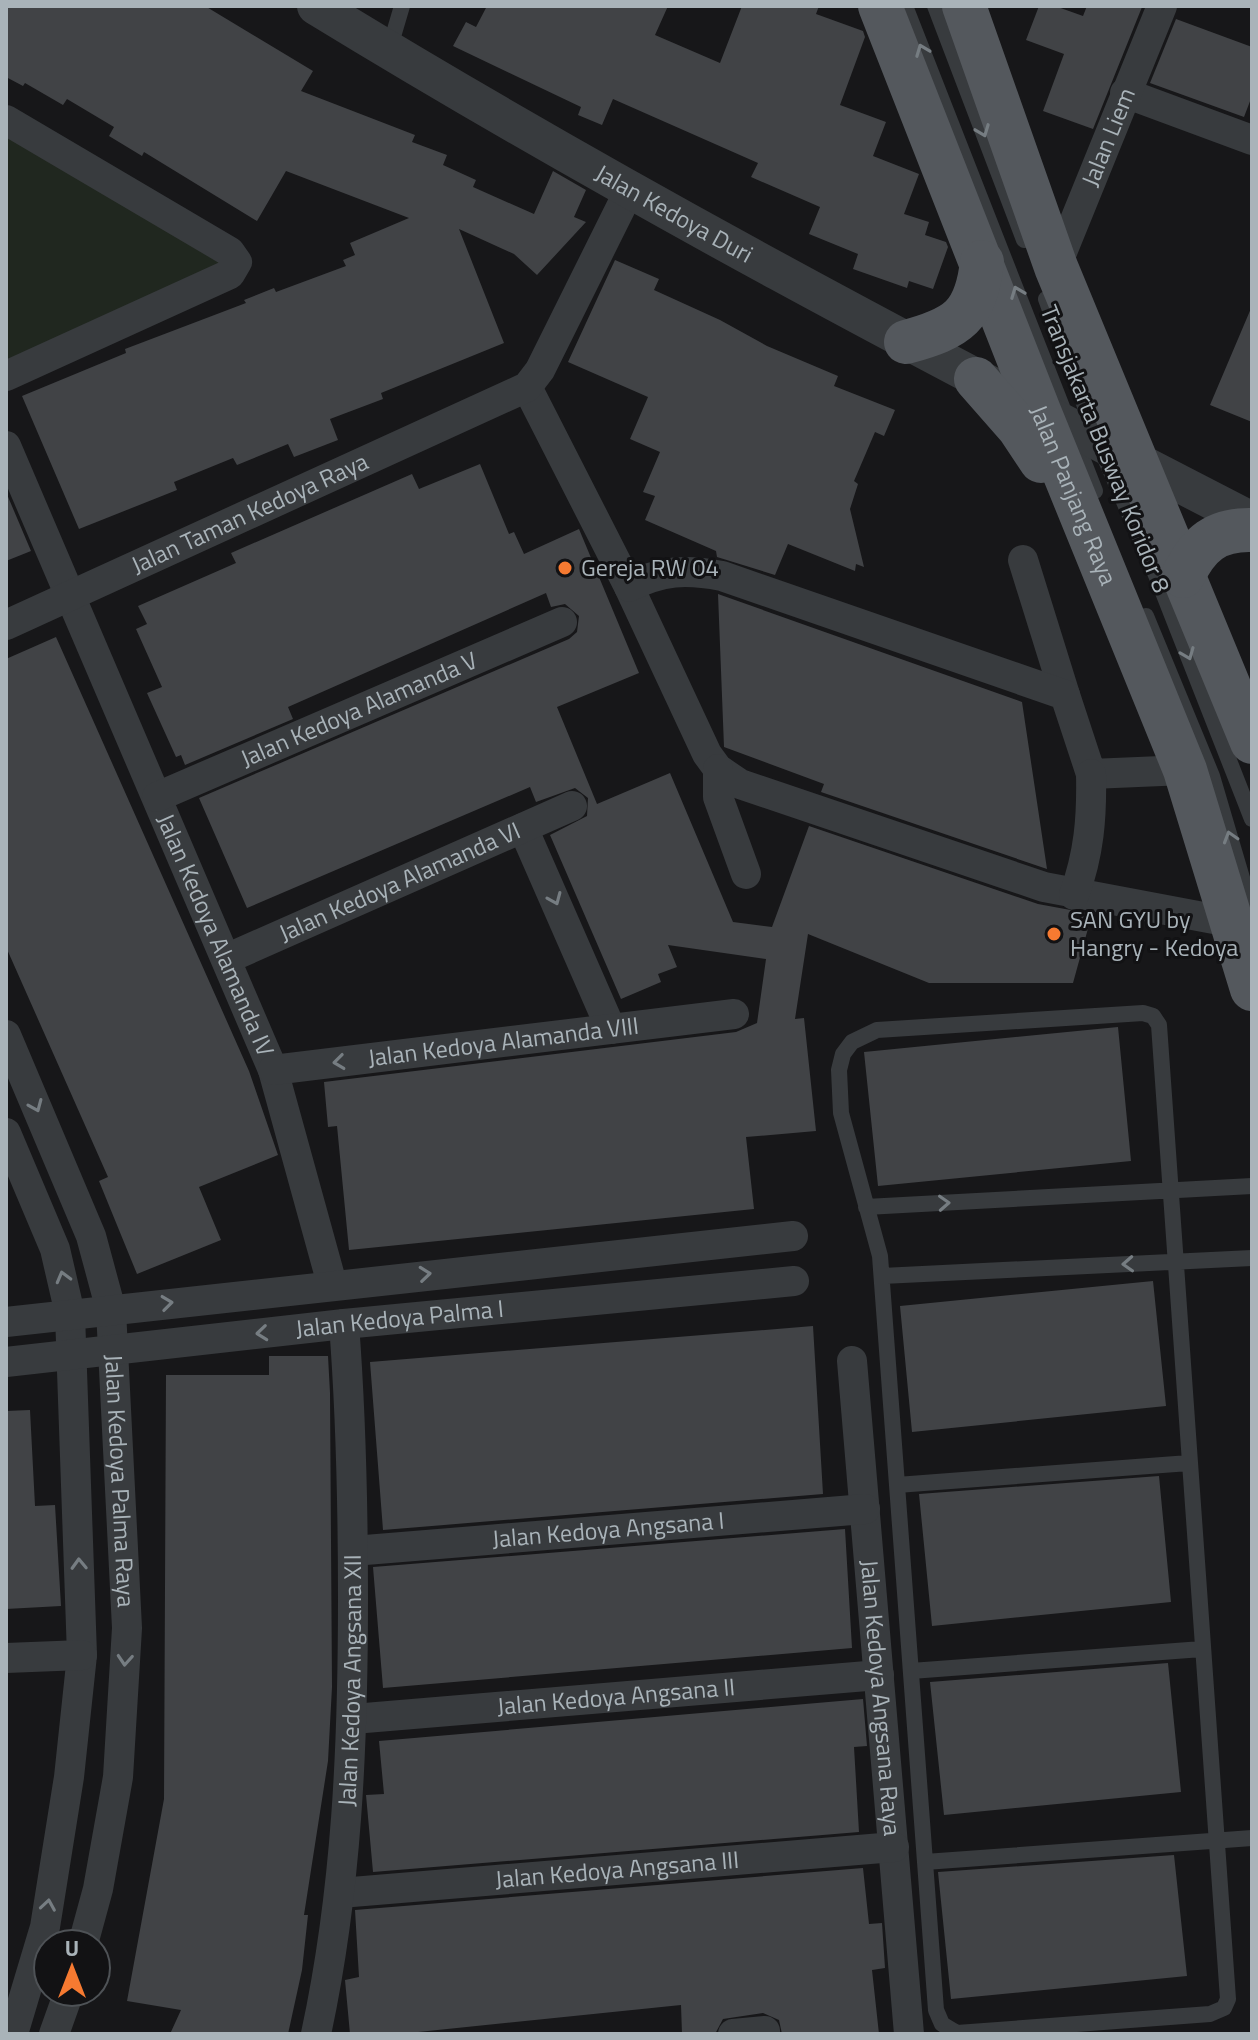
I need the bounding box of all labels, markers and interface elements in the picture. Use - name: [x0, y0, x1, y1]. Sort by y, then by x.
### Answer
- one-way arrow: [915, 44, 932, 58]
- street label: Jalan Liem: [1072, 82, 1144, 192]
- one-way arrow: [973, 123, 989, 137]
- street label: Jalan Kedoya Duri: [589, 155, 760, 272]
- one-way arrow: [1010, 286, 1027, 300]
- street label: Transjakarta Busway Koridor 8: [1032, 299, 1180, 598]
- street label: Jalan Panjang Raya: [1021, 399, 1127, 590]
- street label: Jalan Taman Kedoya Raya: [125, 443, 374, 582]
- place label: Gereja RW 04: [581, 549, 719, 585]
- marker: Gereja RW 04: [556, 559, 574, 577]
- street label: Jalan Kedoya Alamanda V: [234, 642, 483, 776]
- one-way arrow: [1179, 646, 1195, 660]
- street label: Jalan Kedoya Alamanda IV: [148, 808, 284, 1062]
- street label: Jalan Kedoya Alamanda VI: [273, 812, 526, 950]
- one-way arrow: [1223, 831, 1239, 844]
- one-way arrow: [545, 891, 561, 906]
- place label: SAN GYU by Hangry - Kedoya: [1070, 901, 1238, 965]
- marker: SAN GYU by Hangry - Kedoya: [1045, 925, 1063, 943]
- street label: Jalan Kedoya Alamanda VIII: [366, 1007, 641, 1075]
- one-way arrow: [332, 1053, 346, 1070]
- one-way arrow: [27, 1098, 43, 1113]
- one-way arrow: [938, 1195, 951, 1212]
- one-way arrow: [1121, 1256, 1134, 1273]
- one-way arrow: [419, 1266, 432, 1283]
- one-way arrow: [56, 1270, 73, 1284]
- street label: Jalan Kedoya Palma I: [294, 1290, 505, 1346]
- one-way arrow: [160, 1295, 174, 1312]
- one-way arrow: [255, 1325, 268, 1342]
- street label: Jalan Kedoya Palma Raya: [96, 1353, 145, 1608]
- street label: Jalan Kedoya Angsana I: [491, 1502, 726, 1557]
- street label: Jalan Kedoya Angsana XII: [328, 1554, 370, 1807]
- one-way arrow: [70, 1557, 88, 1570]
- street label: Jalan Kedoya Angsana Raya: [852, 1558, 911, 1837]
- one-way arrow: [117, 1654, 134, 1667]
- street label: Jalan Kedoya Angsana II: [496, 1668, 736, 1724]
- street label: Jalan Kedoya Angsana III: [494, 1841, 740, 1897]
- one-way arrow: [39, 1898, 56, 1912]
- north arrow: [32, 1928, 112, 2008]
- text: U: [65, 1931, 79, 1965]

